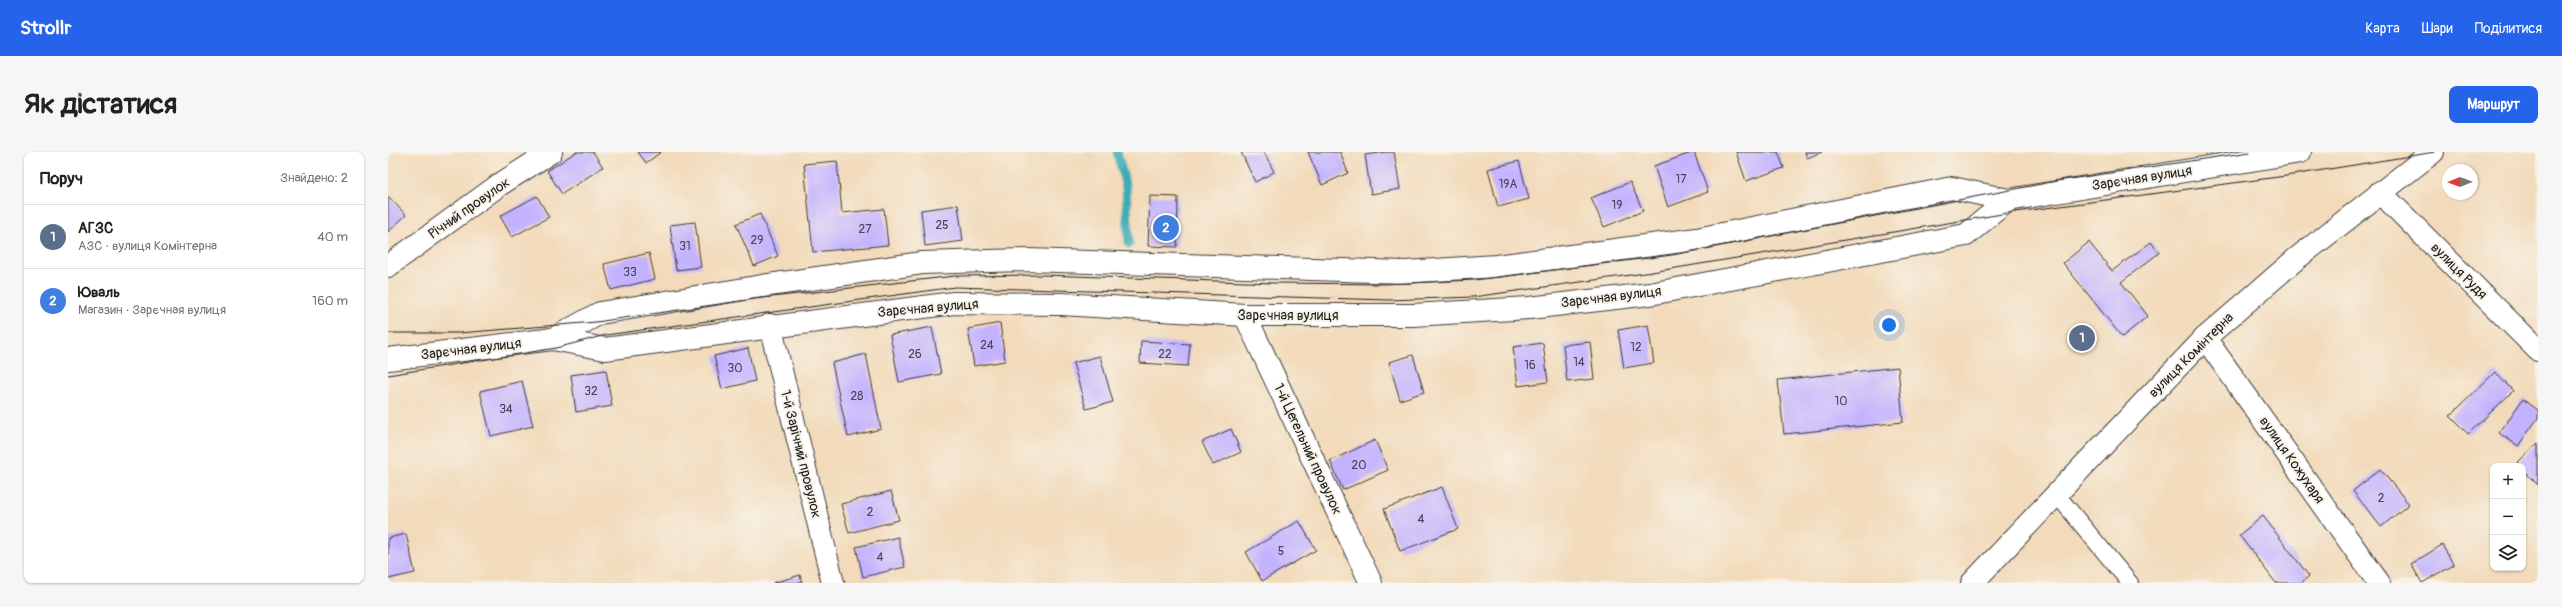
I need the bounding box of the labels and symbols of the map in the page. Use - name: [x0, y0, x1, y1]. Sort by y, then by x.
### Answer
- street label: Зарєчная вулиця: [2091, 162, 2193, 194]
- north arrow: [2442, 164, 2478, 200]
- house number: 17: [1675, 172, 1687, 187]
- street label: Річний провулок: [425, 174, 513, 242]
- house number: 19А: [1499, 177, 1518, 192]
- house number: 19: [1612, 198, 1622, 213]
- pin: 2: [1153, 213, 1179, 243]
- house number: 25: [935, 218, 949, 233]
- house number: 27: [858, 222, 872, 237]
- house number: 29: [751, 233, 763, 248]
- house number: 31: [679, 239, 691, 254]
- street label: вулиця Рудя: [2427, 239, 2491, 303]
- house number: 33: [623, 265, 637, 280]
- street label: Зарєчная вулиця: [1560, 282, 1662, 312]
- street label: Зарєчная вулиця: [877, 295, 979, 321]
- street label: Зарєчная вулиця: [1237, 307, 1339, 324]
- street label: вулиця Комінтерна: [2145, 309, 2237, 401]
- your location: [1879, 315, 1899, 335]
- pin: 1: [2069, 323, 2095, 353]
- street label: Зарєчная вулиця: [420, 334, 522, 364]
- house number: 24: [980, 338, 994, 353]
- house number: 12: [1630, 340, 1642, 355]
- house number: 26: [908, 347, 922, 362]
- house number: 22: [1158, 347, 1172, 362]
- house number: 14: [1573, 355, 1585, 370]
- house number: 16: [1524, 358, 1536, 373]
- house number: 30: [728, 361, 742, 376]
- street label: 1-й Цегельний провулок: [1270, 381, 1346, 517]
- house number: 32: [584, 384, 598, 399]
- street label: 1-й Зарічний провулок: [777, 388, 825, 520]
- house number: 28: [851, 389, 863, 404]
- house number: 10: [1835, 394, 1847, 409]
- house number: 34: [499, 402, 513, 417]
- street label: вулиця Кожухаря: [2256, 413, 2328, 507]
- house number: 20: [1352, 458, 1366, 473]
- house number: 2: [2378, 491, 2385, 506]
- house number: 2: [867, 505, 874, 520]
- house number: 4: [1418, 512, 1425, 527]
- house number: 5: [1278, 544, 1284, 559]
- house number: 4: [877, 550, 884, 565]

